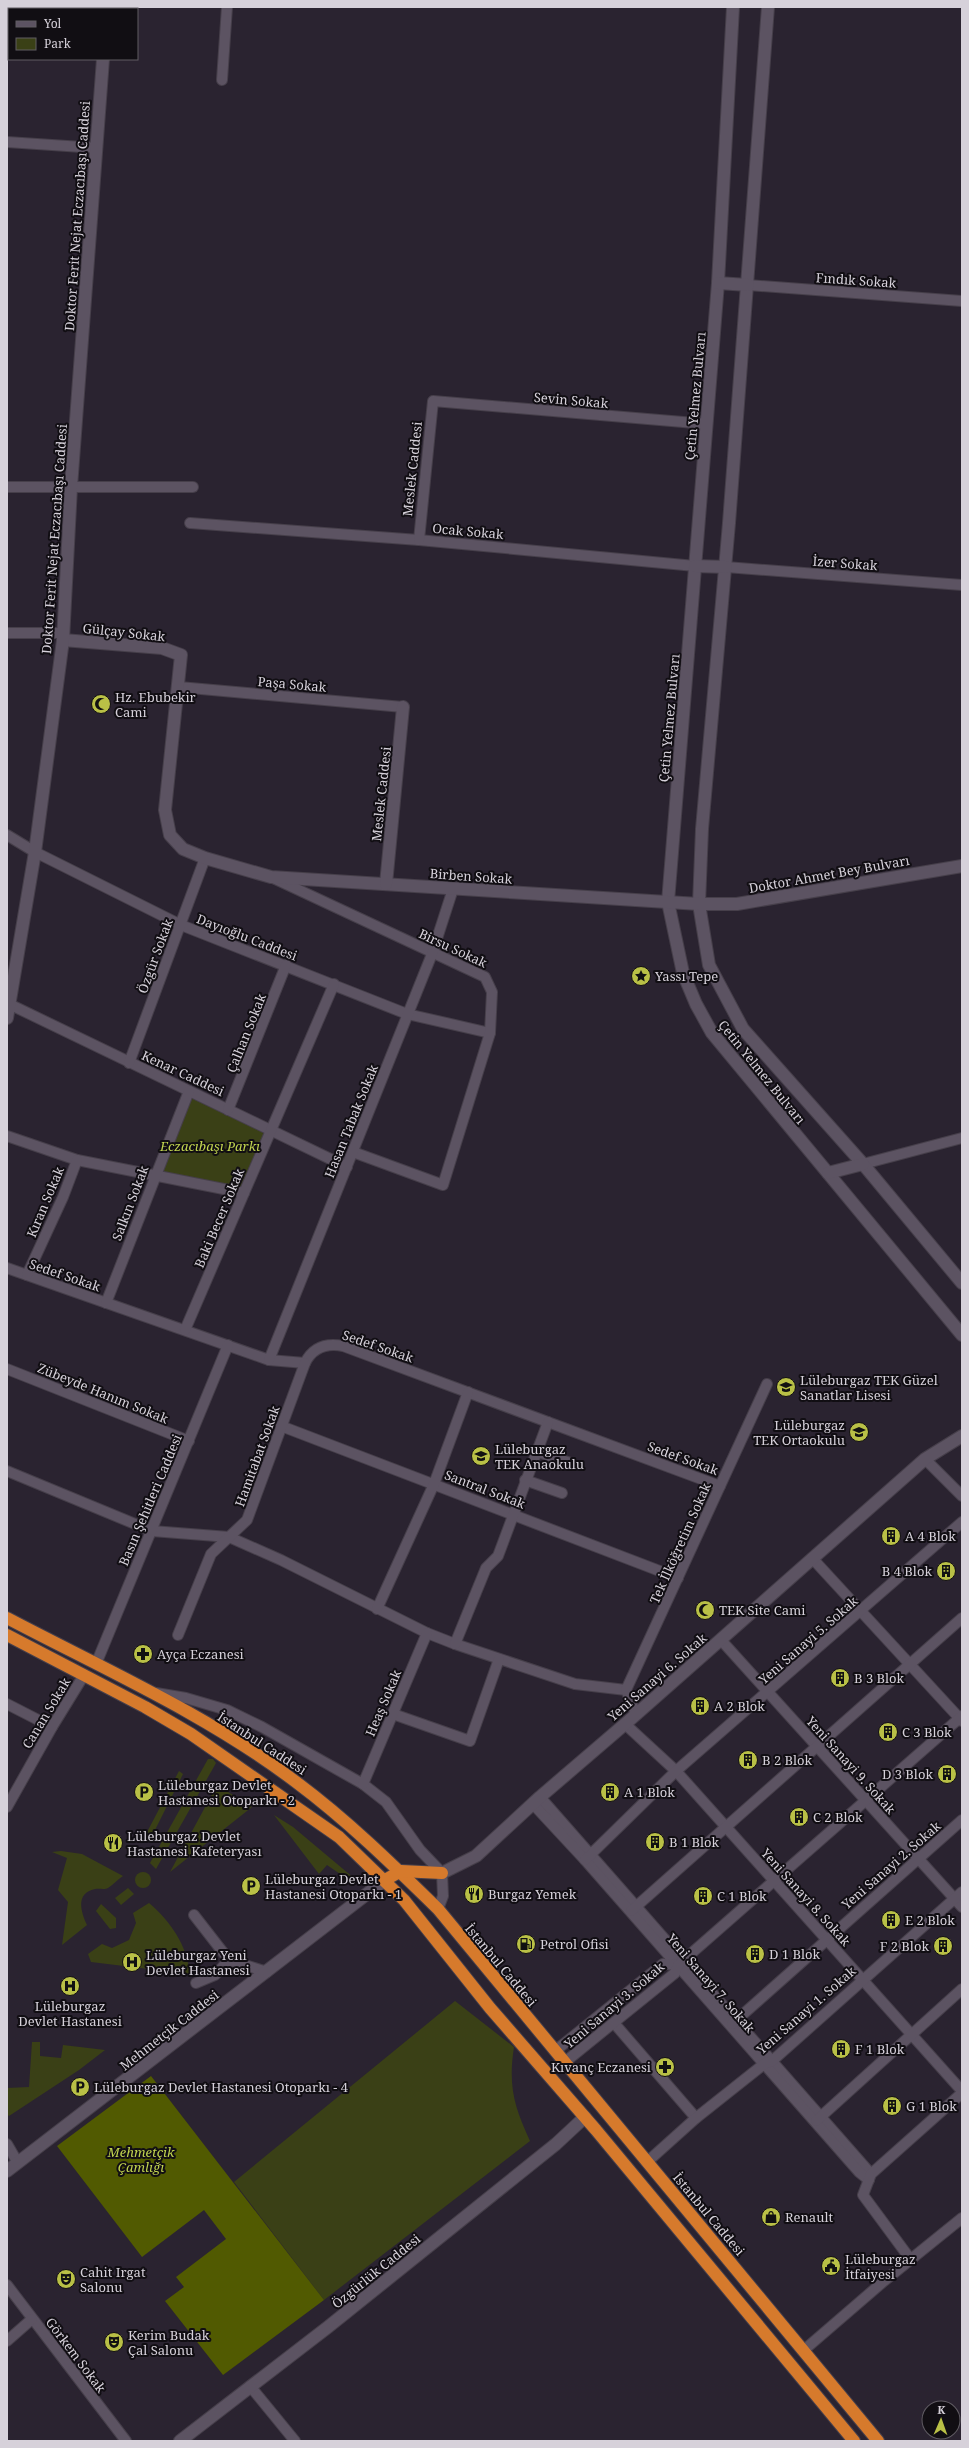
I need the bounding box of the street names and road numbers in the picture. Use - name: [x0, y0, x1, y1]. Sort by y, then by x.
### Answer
- street label: Doktor Ferit Nejat Eczacıbaşı Caddesi: [60, 100, 94, 332]
- street label: Fındık Sokak: [815, 268, 897, 292]
- street label: Çetin Yelmez Bulvarı: [680, 331, 710, 461]
- street label: Sevin Sokak: [533, 388, 609, 412]
- street label: Meslek Caddesi: [398, 421, 426, 517]
- street label: Doktor Ferit Nejat Eczacıbaşı Caddesi: [37, 423, 71, 655]
- street label: Ocak Sokak: [432, 519, 505, 543]
- street label: İzer Sokak: [812, 552, 878, 574]
- street label: Gülçay Sokak: [82, 619, 167, 645]
- street label: Çetin Yelmez Bulvarı: [654, 653, 684, 783]
- street label: Paşa Sokak: [257, 672, 327, 696]
- street label: Meslek Caddesi: [367, 746, 395, 842]
- street label: Doktor Ahmet Bey Bulvarı: [747, 851, 911, 897]
- street label: Birben Sokak: [429, 864, 513, 888]
- street label: Dayıoğlu Caddesi: [194, 910, 300, 964]
- street label: Özgür Sokak: [133, 916, 177, 996]
- street label: Birsu Sokak: [416, 924, 490, 972]
- street label: Çalhan Sokak: [222, 990, 270, 1075]
- street label: Çetin Yelmez Bulvarı: [714, 1016, 810, 1128]
- street label: Kenar Caddesi: [139, 1046, 227, 1100]
- street label: Hasan Tabak Sokak: [320, 1061, 382, 1180]
- street label: Kıran Sokak: [22, 1163, 68, 1240]
- street label: Salkın Sokak: [107, 1163, 153, 1243]
- street label: Baki Becer Sokak: [190, 1165, 248, 1270]
- street label: Sedef Sokak: [27, 1254, 103, 1296]
- street label: Sedef Sokak: [340, 1325, 416, 1367]
- street label: Zübeyde Hanım Sokak: [35, 1359, 171, 1428]
- street label: Hamitabat Sokak: [230, 1403, 284, 1509]
- street label: Basın Şehitleri Caddesi: [114, 1431, 186, 1569]
- street label: Sedef Sokak: [645, 1437, 721, 1479]
- street label: Santral Sokak: [442, 1465, 528, 1513]
- street label: Tek İlköğretim Sokak: [645, 1479, 715, 1606]
- street label: Yeni Sanayi 5. Sokak: [754, 1592, 862, 1689]
- street label: Yeni Sanayi 6. Sokak: [603, 1629, 711, 1726]
- street label: Heaş Sokak: [361, 1666, 405, 1739]
- street label: Canan Sokak: [18, 1674, 74, 1752]
- street label: İstanbul Caddesi: [214, 1707, 310, 1779]
- street label: Yeni Sanayi 9. Sokak: [802, 1711, 900, 1818]
- street label: Yeni Sanayi 2. Sokak: [837, 1817, 945, 1914]
- street label: Yeni Sanayi 8. Sokak: [757, 1843, 855, 1950]
- street label: İstanbul Caddesi: [461, 1920, 541, 2010]
- street label: Yeni Sanayi 7. Sokak: [662, 1929, 759, 2037]
- street label: Yeni Sanayi 3. Sokak: [559, 1957, 668, 2053]
- street label: Yeni Sanayi 1. Sokak: [752, 1962, 860, 2059]
- street label: Mehmetçik Caddesi: [116, 1986, 222, 2074]
- street label: İstanbul Caddesi: [669, 2169, 749, 2259]
- street label: Özgürlük Caddesi: [328, 2230, 424, 2312]
- street label: Görkem Sokak: [42, 2314, 110, 2397]

